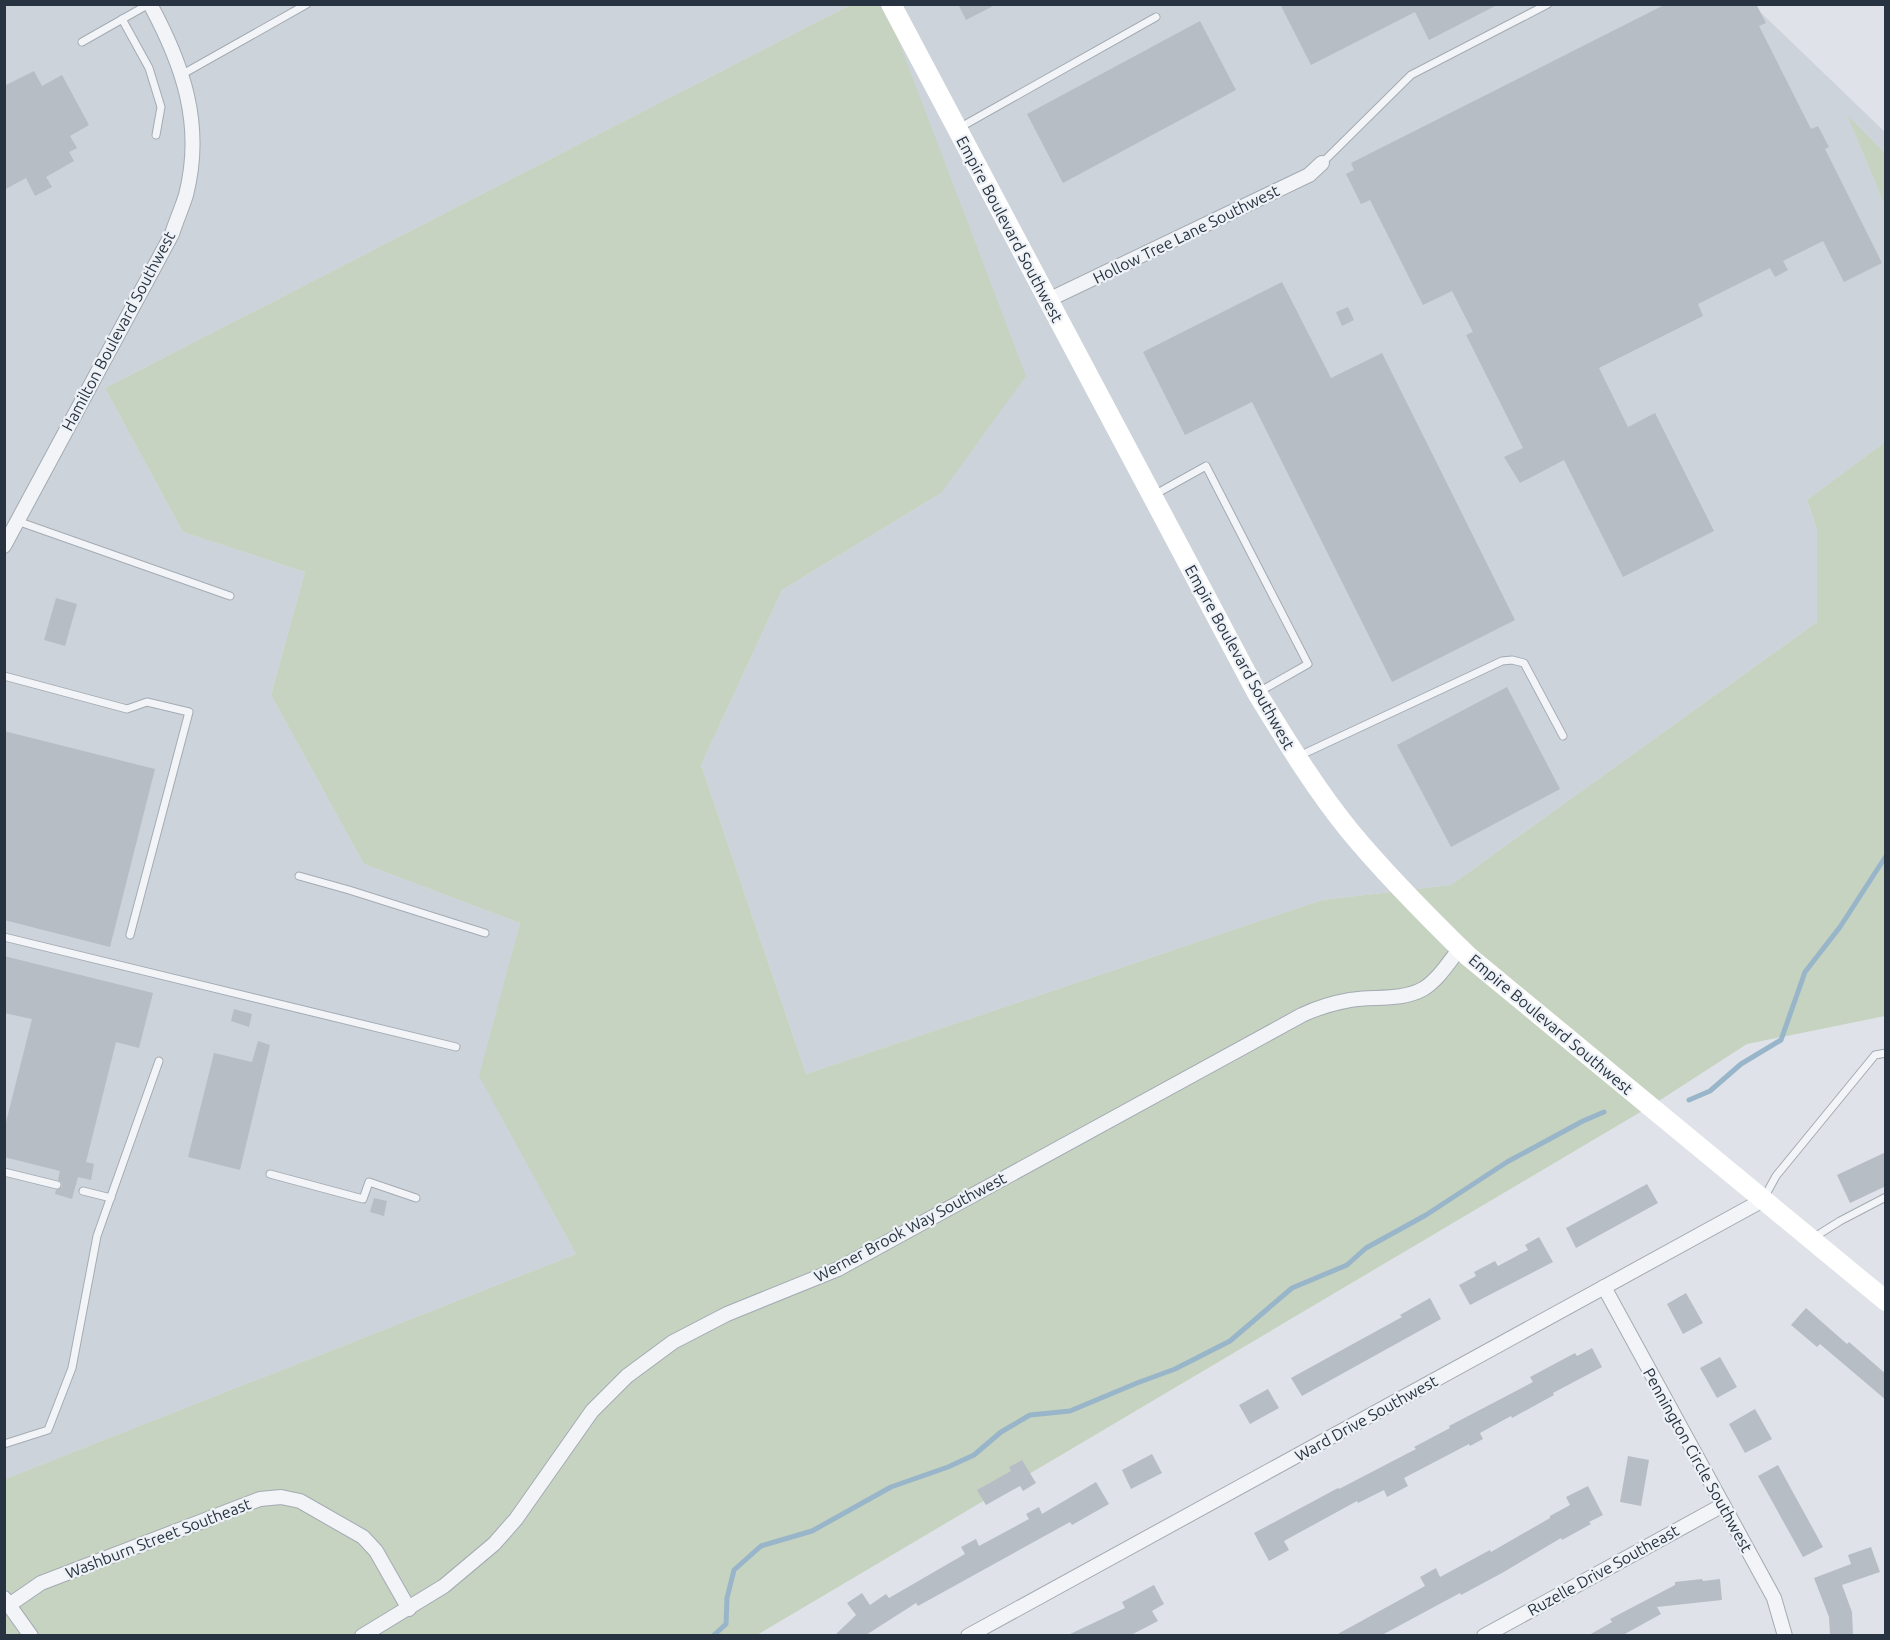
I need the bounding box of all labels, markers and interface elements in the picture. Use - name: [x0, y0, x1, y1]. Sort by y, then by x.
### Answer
- street label: Empire Boulevard Southwest: [953, 133, 1067, 326]
- street label: Hollow Tree Lane Southwest: [1090, 181, 1283, 287]
- street label: Hamilton Boulevard Southwest: [58, 228, 179, 434]
- street label: Empire Boulevard Southwest: [1182, 562, 1299, 753]
- street label: Empire Boulevard Southwest: [1466, 950, 1637, 1098]
- street label: Werner Brook Way Southwest: [811, 1168, 1010, 1285]
- street label: Pennington Circle Southwest: [1640, 1365, 1757, 1556]
- street label: Ward Drive Southwest: [1292, 1371, 1441, 1465]
- street label: Washburn Street Southeast: [63, 1494, 254, 1582]
- street label: Ruzelle Drive Southeast: [1524, 1521, 1682, 1619]

